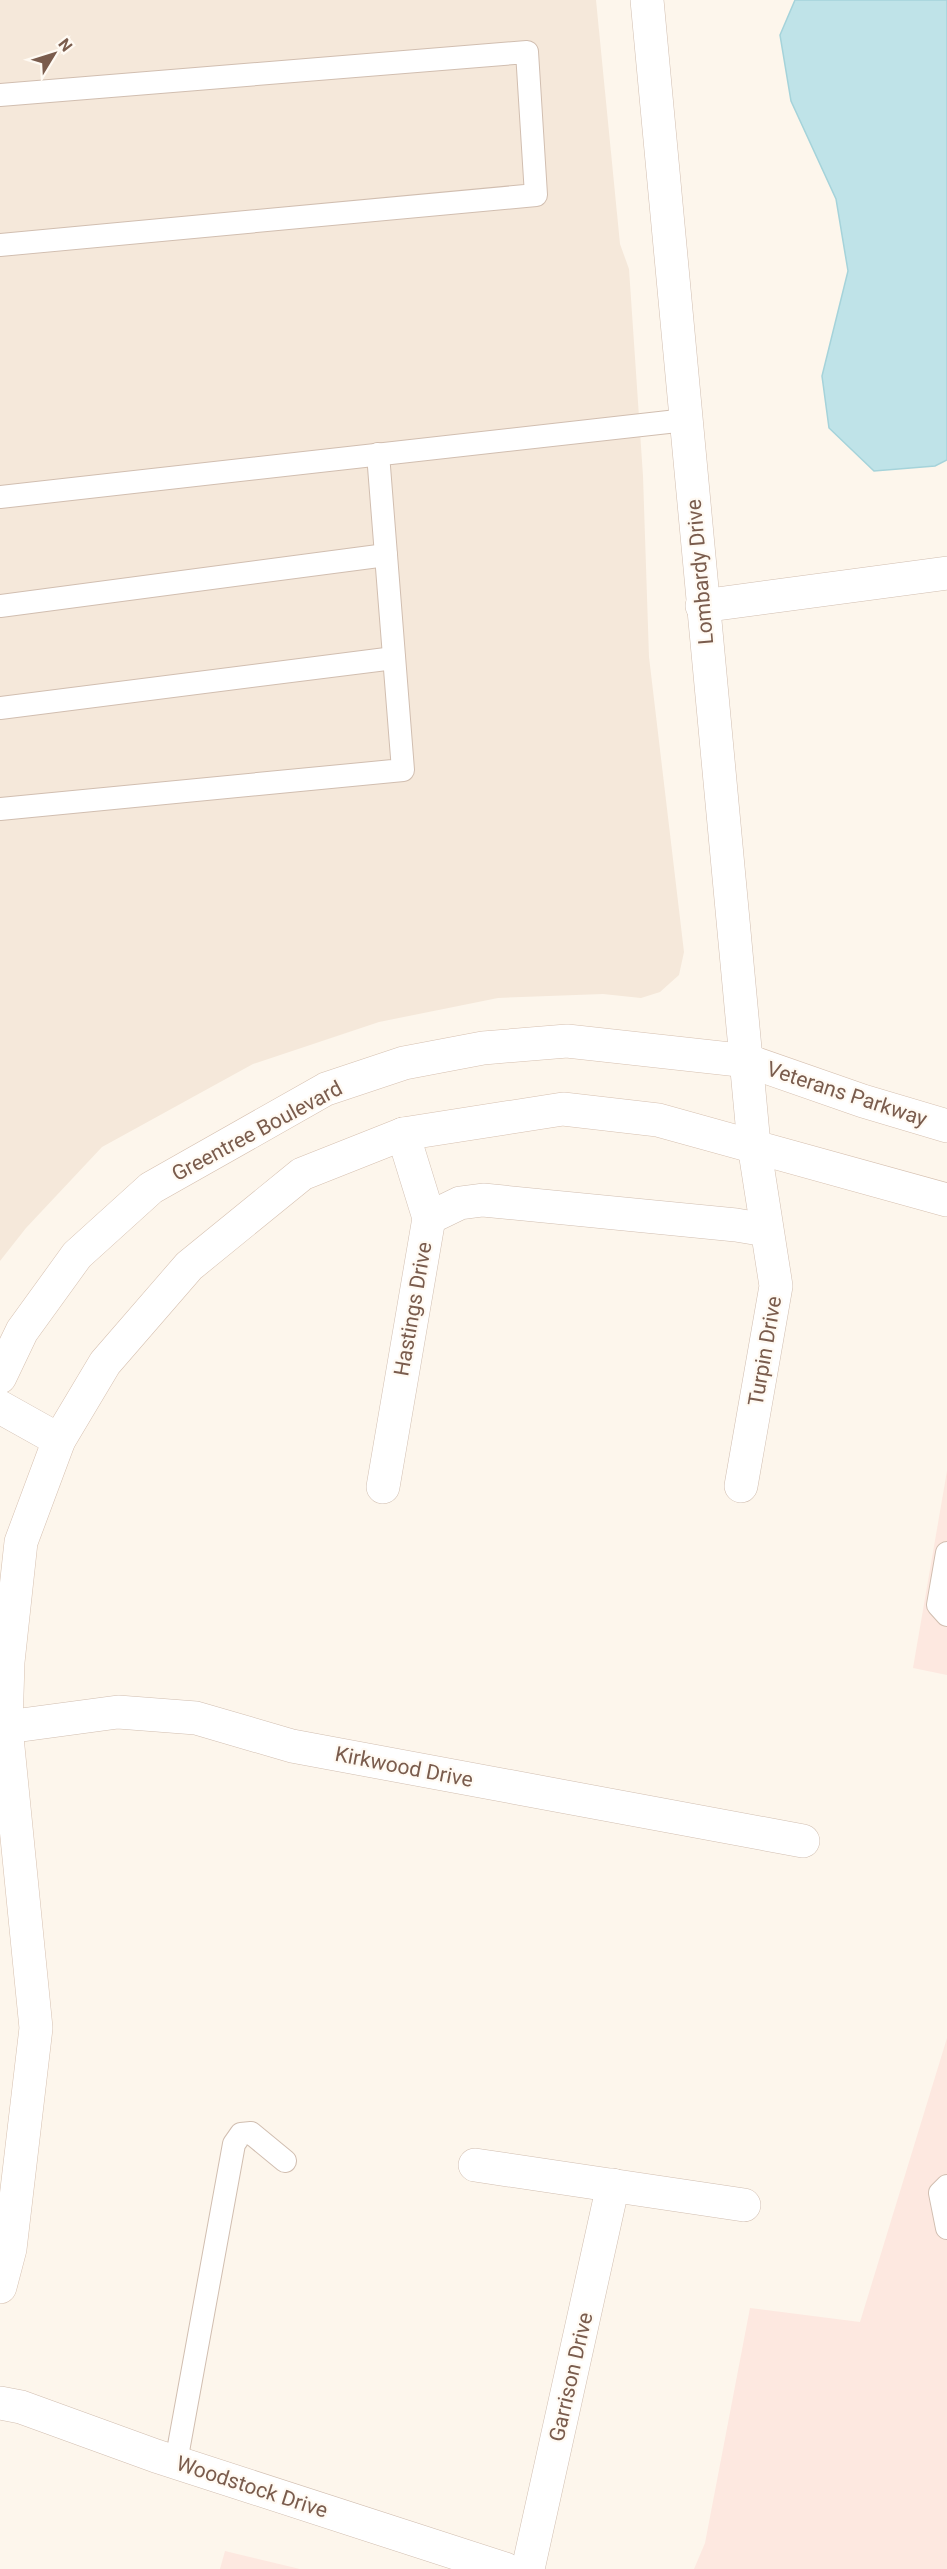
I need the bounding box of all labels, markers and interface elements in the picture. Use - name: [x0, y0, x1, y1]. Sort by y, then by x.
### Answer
- north arrow: [24, 24, 84, 84]
- text: N: [54, 35, 76, 55]
- street label: Lombardy Drive: [682, 498, 718, 646]
- street label: Veterans Parkway: [764, 1057, 930, 1131]
- street label: Greentree Boulevard: [168, 1076, 346, 1186]
- street label: Hastings Drive: [389, 1240, 437, 1378]
- street label: Turpin Drive: [744, 1294, 786, 1408]
- street label: Kirkwood Drive: [333, 1742, 475, 1792]
- street label: Garrison Drive: [544, 2310, 598, 2444]
- street label: Woodstock Drive: [173, 2451, 331, 2523]

